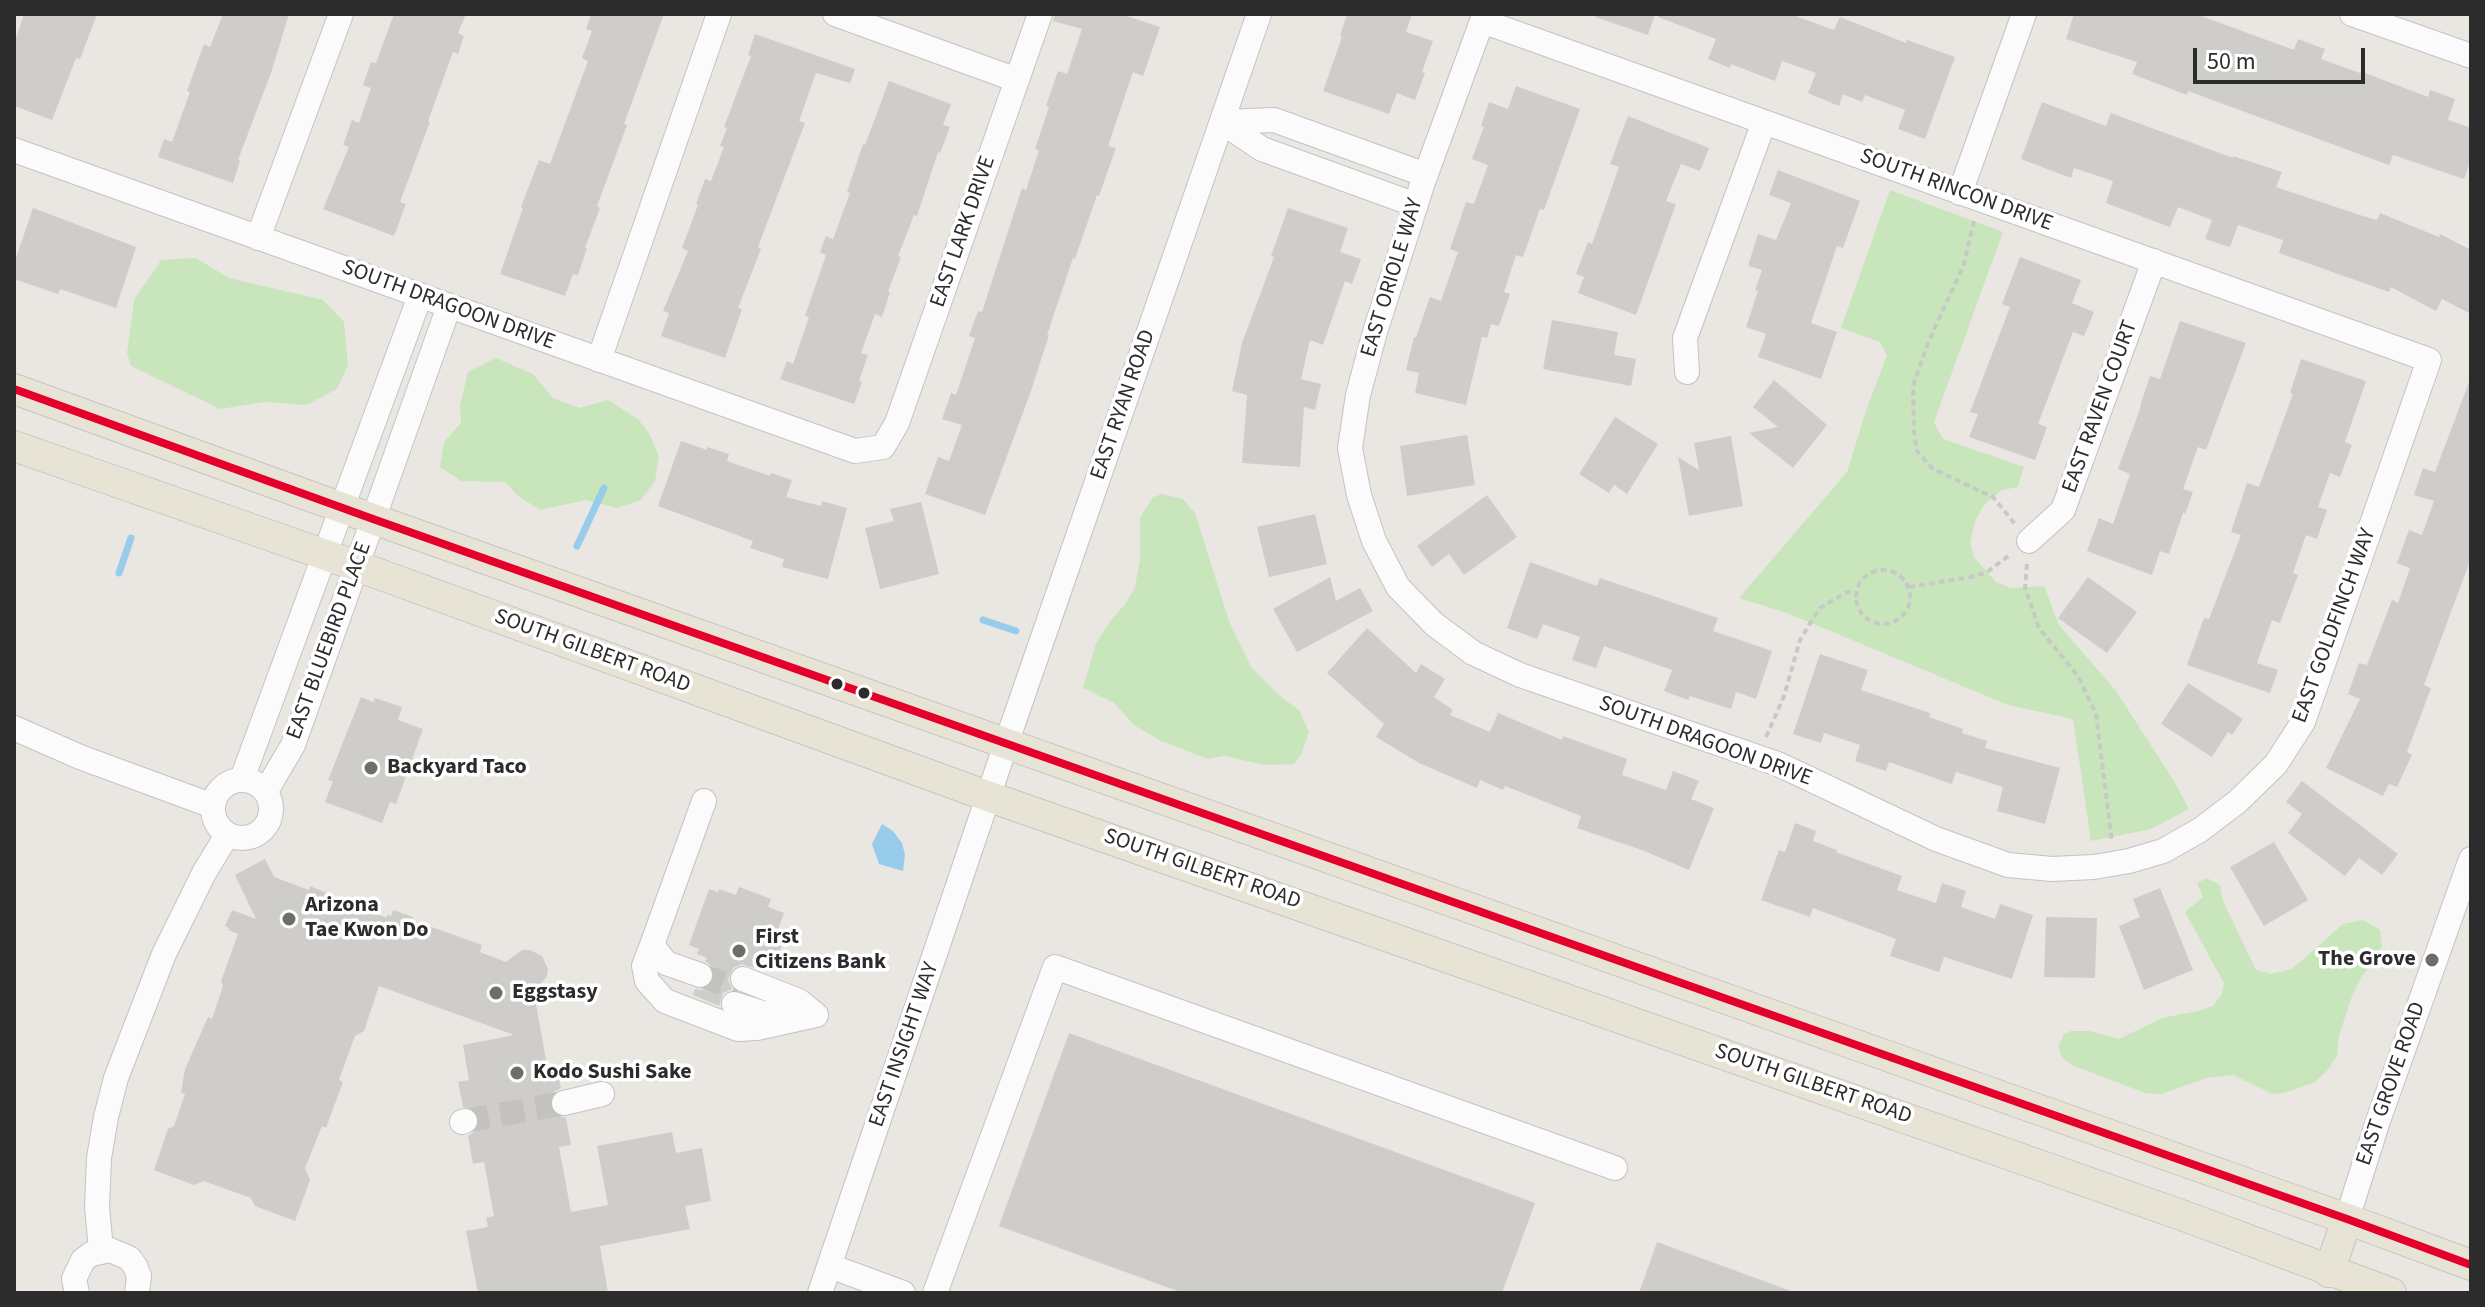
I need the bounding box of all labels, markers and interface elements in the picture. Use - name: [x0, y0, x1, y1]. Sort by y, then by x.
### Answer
- scale bar: [2197, 32, 2369, 82]
- text: 50 m: [2207, 44, 2256, 79]
- street label: SOUTH RINCON DRIVE: [1856, 144, 2056, 238]
- street label: EAST LARK DRIVE: [926, 153, 1002, 311]
- street label: EAST ORIOLE WAY: [1356, 195, 1430, 361]
- street label: SOUTH DRAGOON DRIVE: [338, 255, 558, 357]
- street label: EAST RAVEN COURT: [2058, 317, 2144, 497]
- street label: EAST RYAN ROAD: [1086, 327, 1162, 483]
- street label: EAST GOLDFINCH WAY: [2288, 525, 2382, 727]
- street label: EAST BLUEBIRD PLACE: [282, 539, 378, 743]
- street label: SOUTH GILBERT ROAD: [490, 604, 694, 700]
- unlabelled marker: [829, 676, 845, 692]
- unlabelled marker: [856, 685, 872, 701]
- street label: SOUTH DRAGOON DRIVE: [1595, 691, 1815, 793]
- place label: Backyard Taco: [387, 755, 527, 781]
- marker: Backyard Taco: [362, 759, 380, 777]
- street label: SOUTH GILBERT ROAD: [1100, 824, 1304, 916]
- place label: Arizona Tae Kwon Do: [305, 893, 428, 944]
- marker: Arizona Tae Kwon Do: [280, 910, 298, 928]
- place label: First Citizens Bank: [755, 925, 886, 976]
- marker: First Citizens Bank: [730, 942, 748, 960]
- place label: The Grove: [2318, 947, 2416, 973]
- marker: The Grove: [2423, 951, 2441, 969]
- street label: EAST INSIGHT WAY: [865, 959, 945, 1131]
- place label: Eggstasy: [512, 980, 598, 1006]
- marker: Eggstasy: [487, 984, 505, 1002]
- street label: EAST GROVE ROAD: [2352, 999, 2432, 1169]
- street label: SOUTH GILBERT ROAD: [1711, 1039, 1915, 1131]
- place label: Kodo Sushi Sake: [533, 1060, 692, 1086]
- marker: Kodo Sushi Sake: [508, 1064, 526, 1082]

